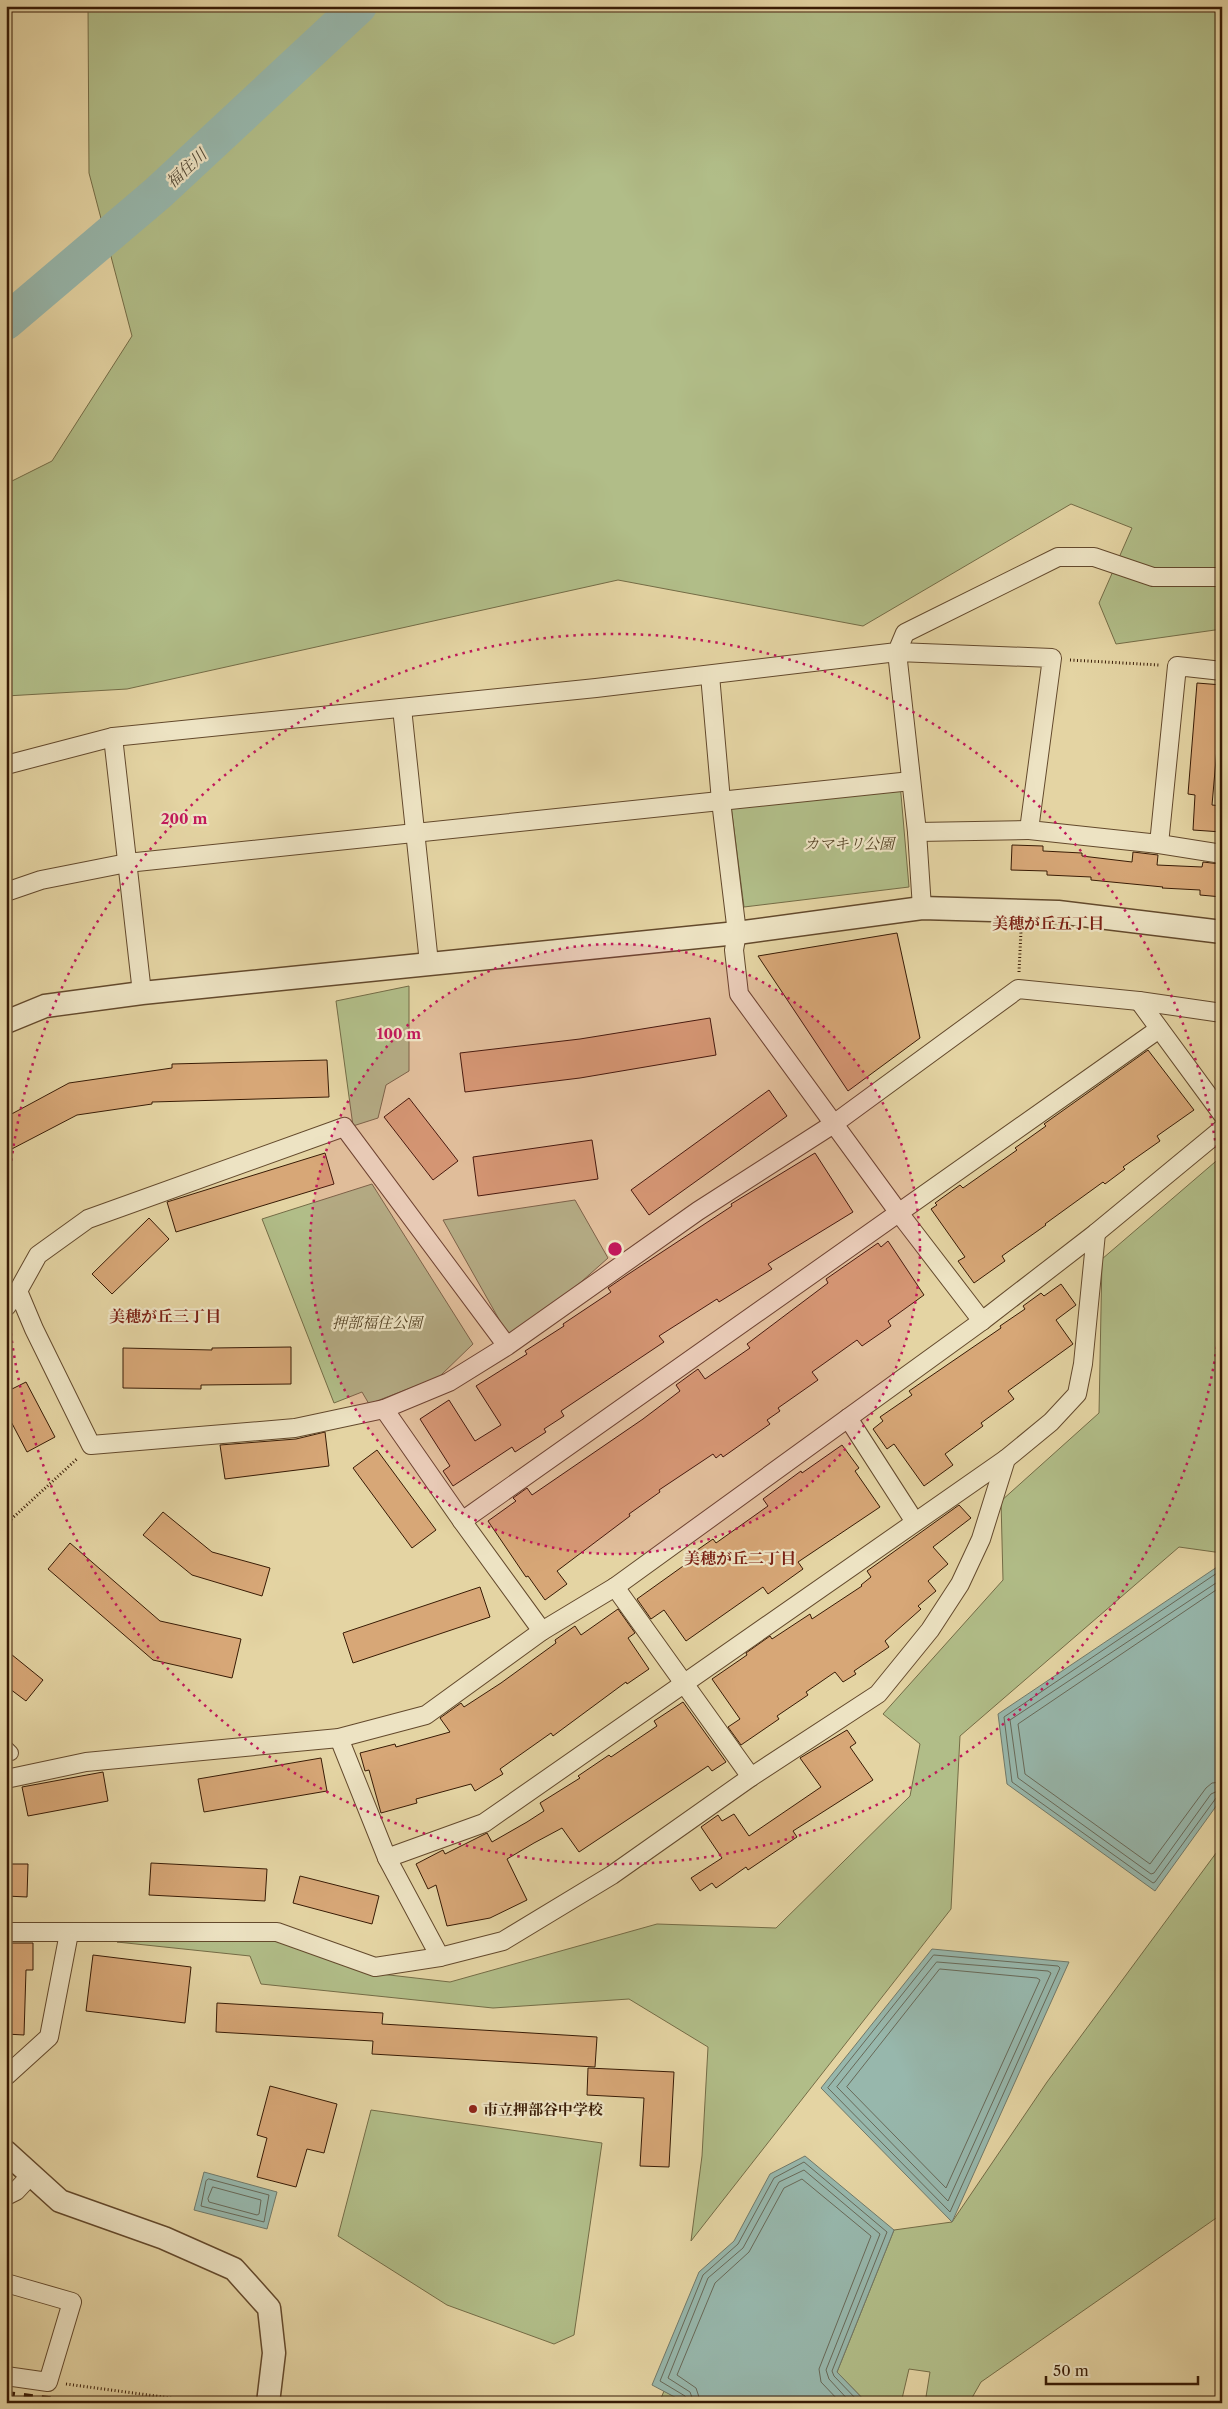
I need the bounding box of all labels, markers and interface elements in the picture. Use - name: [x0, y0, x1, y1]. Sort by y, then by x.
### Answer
- water label: 福住川: [162, 143, 212, 192]
- text: 200 m: [161, 809, 207, 828]
- park label: カマキリ公園: [804, 834, 897, 853]
- district label: 美穂が丘五丁目: [992, 913, 1104, 933]
- text: 100 m: [377, 1024, 421, 1043]
- centre of rings: [606, 1240, 624, 1258]
- district label: 美穂が丘三丁目: [109, 1306, 221, 1326]
- park label: 押部福住公園: [332, 1313, 425, 1332]
- district label: 美穂が丘二丁目: [684, 1548, 796, 1568]
- place label: 市立押部谷中学校: [483, 2100, 603, 2119]
- marker: 市立押部谷中学校: [467, 2103, 479, 2115]
- scale bar: [1046, 2354, 1198, 2386]
- text: 50 m: [1053, 2361, 1089, 2380]

